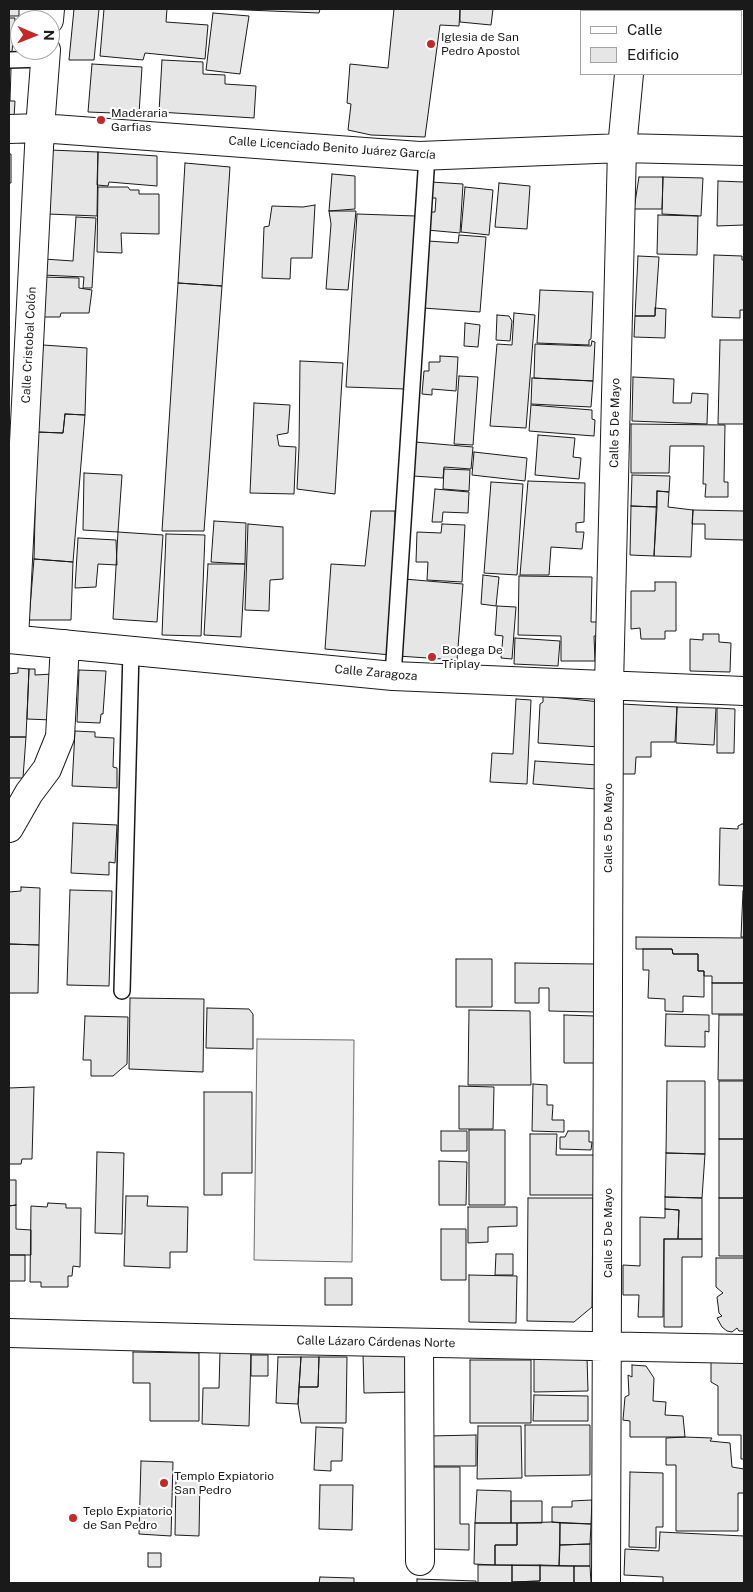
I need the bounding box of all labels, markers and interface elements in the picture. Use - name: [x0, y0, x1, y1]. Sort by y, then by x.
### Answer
- north arrow: [10, 10, 60, 60]
- legend: [580, 10, 743, 75]
- text: Calle: [627, 21, 663, 38]
- text: N: [41, 30, 57, 41]
- place label: Iglesia de San Pedro Apostol: [441, 30, 520, 58]
- marker: Iglesia de San Pedro Apostol: [425, 38, 437, 50]
- text: Edificio: [627, 46, 679, 63]
- place label: Maderaria Garfias: [111, 106, 168, 134]
- marker: Maderaria Garfias: [95, 114, 107, 126]
- street label: Calle Licenciado Benito Juárez García: [228, 134, 436, 162]
- street label: Calle Cristobal Colón: [19, 286, 39, 404]
- street label: Calle 5 De Mayo: [607, 378, 623, 468]
- place label: Bodega De Triplay: [442, 643, 503, 671]
- marker: Bodega De Triplay: [426, 651, 438, 663]
- street label: Calle Zaragoza: [334, 662, 418, 684]
- street label: Calle 5 De Mayo: [601, 783, 615, 873]
- street label: Calle 5 De Mayo: [601, 1188, 615, 1278]
- street label: Calle Lázaro Cárdenas Norte: [296, 1333, 456, 1351]
- place label: Templo Expiatorio San Pedro: [174, 1469, 274, 1497]
- marker: Templo Expiatorio San Pedro: [158, 1477, 170, 1489]
- place label: Teplo Expiatorio de San Pedro: [83, 1504, 173, 1532]
- marker: Teplo Expiatorio de San Pedro: [67, 1512, 79, 1524]

